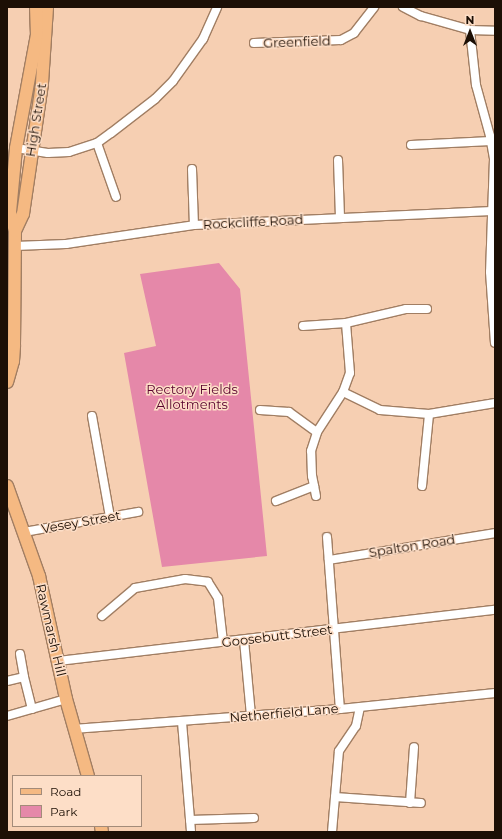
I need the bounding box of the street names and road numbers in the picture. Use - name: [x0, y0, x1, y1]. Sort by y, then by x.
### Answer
- street label: Greenfield: [263, 33, 331, 51]
- street label: High Street: [22, 82, 50, 158]
- street label: Rockcliffe Road: [202, 212, 304, 232]
- street label: Vesey Street: [40, 507, 122, 537]
- street label: Spalton Road: [368, 531, 456, 561]
- street label: Rawmarsh Hill: [33, 582, 69, 678]
- street label: Goosebutt Street: [221, 621, 333, 651]
- street label: Netherfield Lane: [229, 700, 339, 726]

